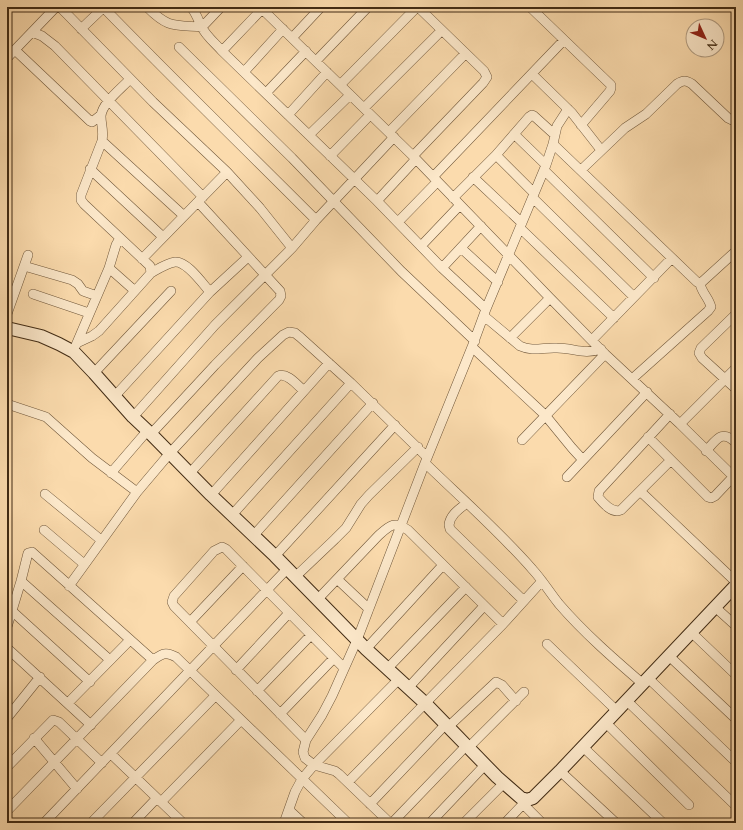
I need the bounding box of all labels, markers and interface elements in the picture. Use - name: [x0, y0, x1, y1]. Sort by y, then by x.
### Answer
- north arrow: [685, 18, 725, 58]
- text: N: [703, 36, 721, 54]

